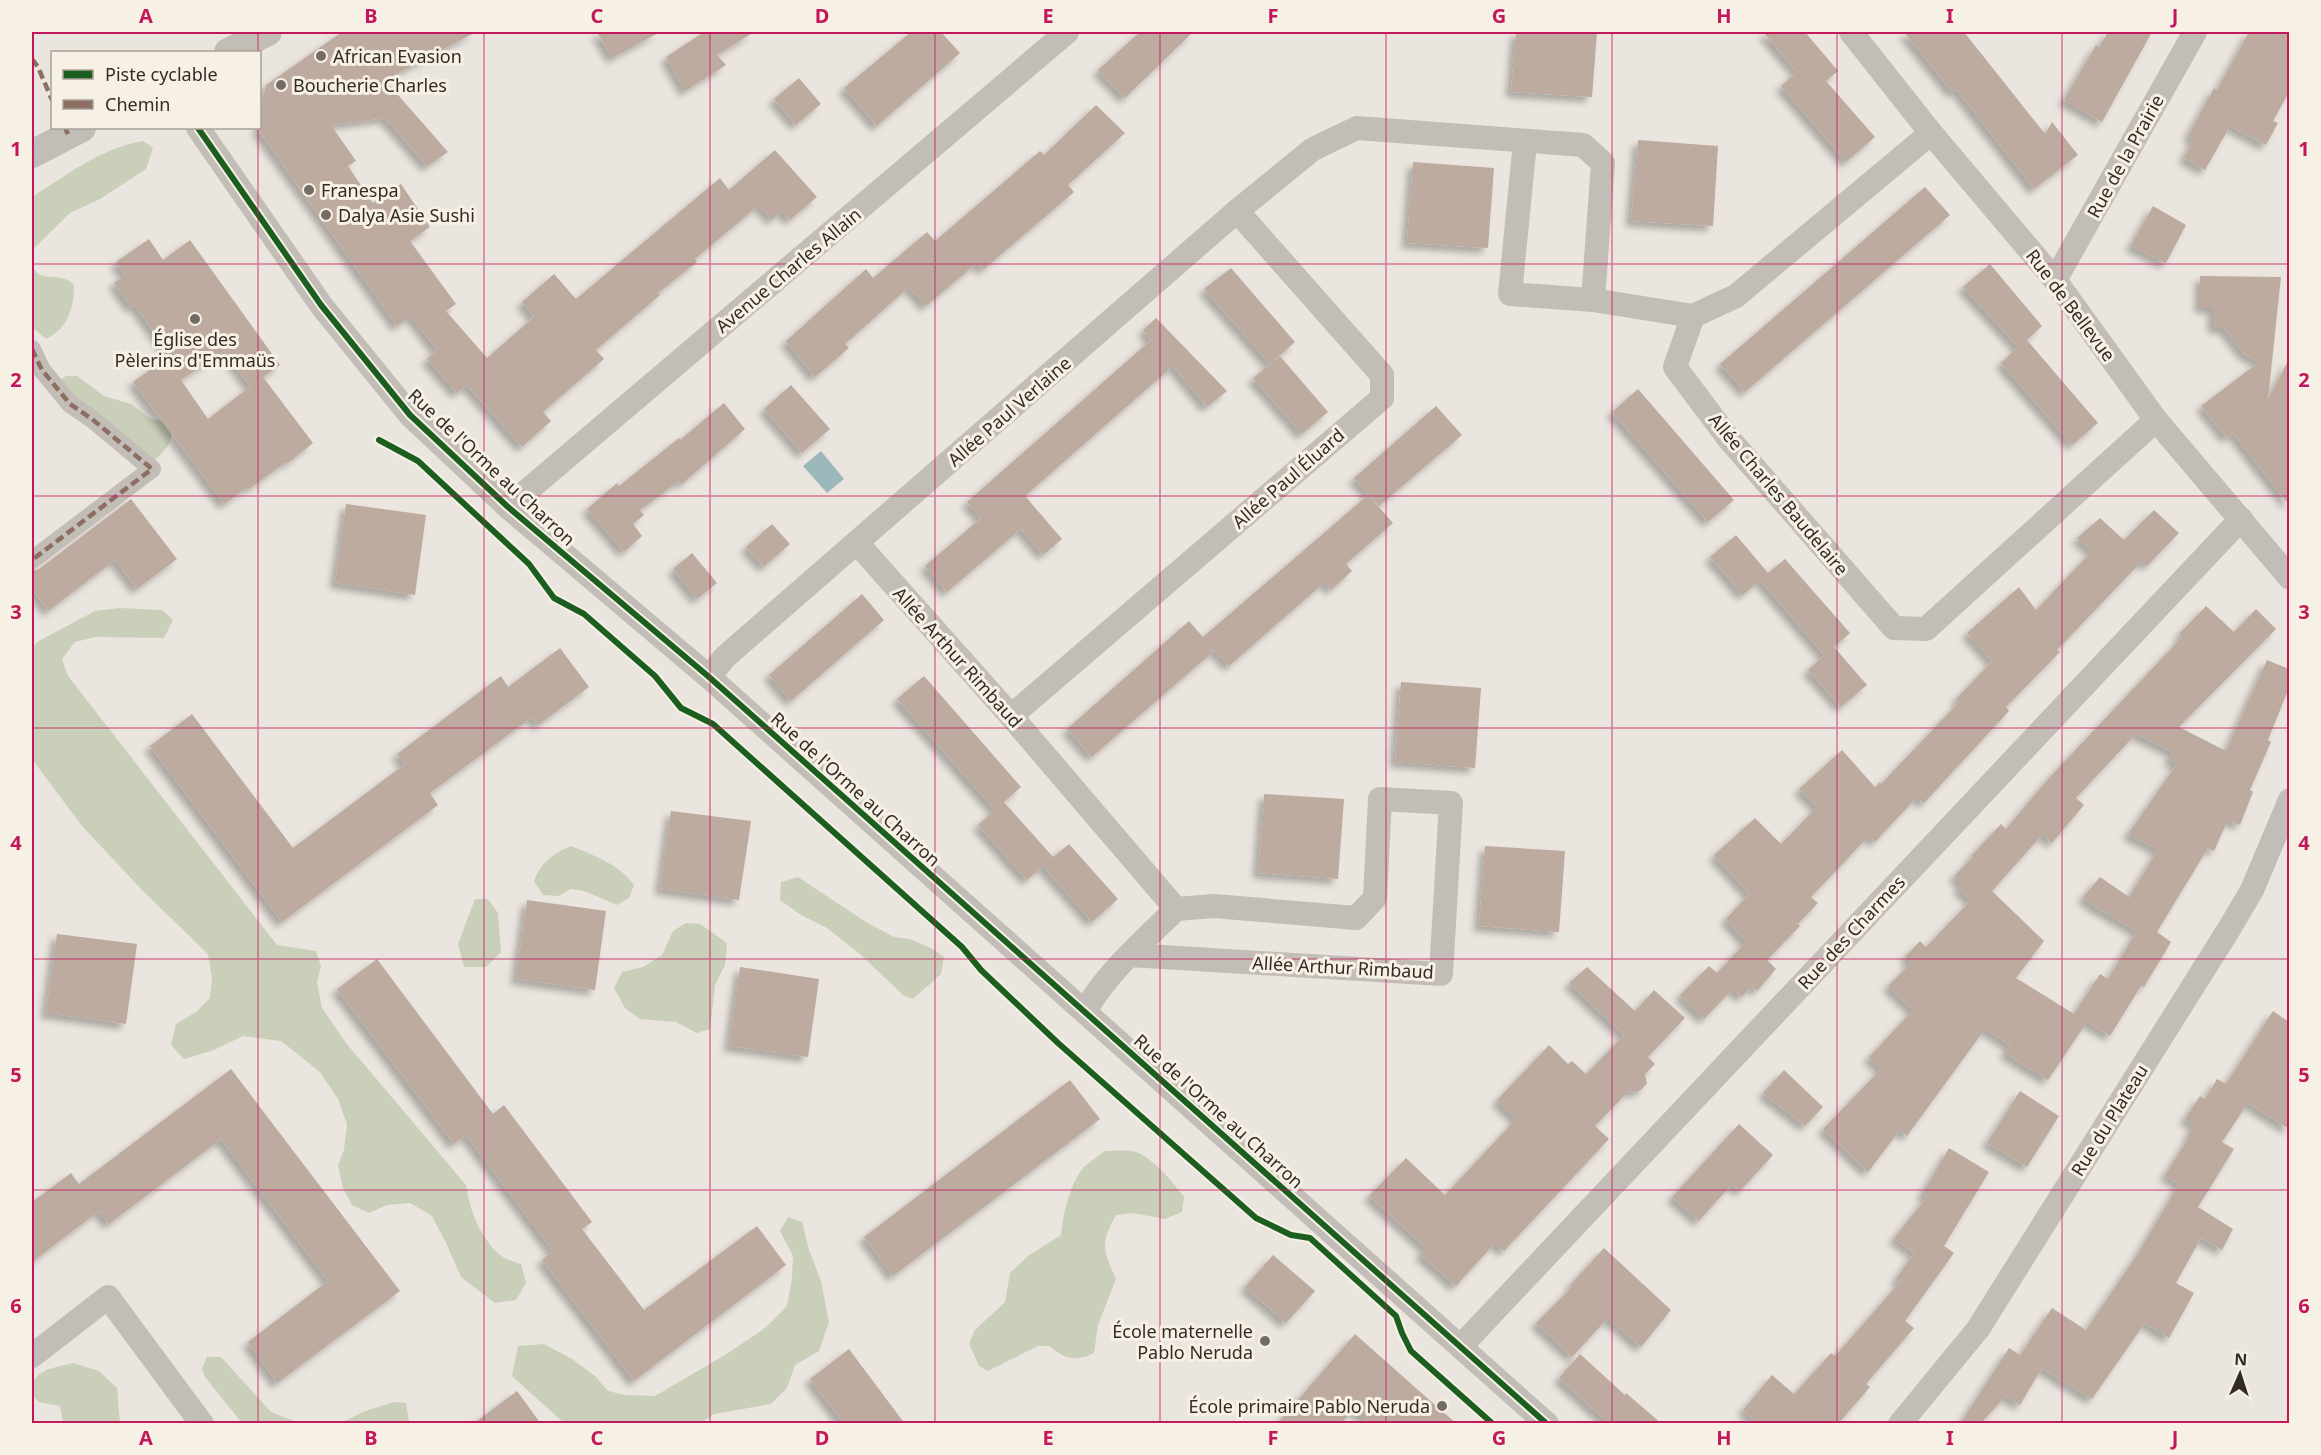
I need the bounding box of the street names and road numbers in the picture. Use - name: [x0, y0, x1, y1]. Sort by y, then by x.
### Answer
- street label: Rue de la Prairie: [2081, 90, 2169, 222]
- street label: Avenue Charles Allain: [710, 202, 866, 338]
- street label: Rue de Bellevue: [2021, 244, 2121, 366]
- street label: Allée Paul Verlaine: [942, 351, 1076, 471]
- street label: Rue de l'Orme au Charron: [403, 383, 581, 551]
- street label: Allée Charles Baudelaire: [1704, 408, 1854, 580]
- street label: Allée Paul Éluard: [1227, 423, 1349, 533]
- street label: Allée Arthur Rimbaud: [888, 581, 1028, 733]
- street label: Rue de l'Orme au Charron: [766, 706, 946, 872]
- street label: Rue des Charmes: [1792, 870, 1910, 994]
- street label: Allée Arthur Rimbaud: [1252, 950, 1434, 984]
- street label: Rue de l'Orme au Charron: [1129, 1028, 1309, 1194]
- street label: Rue du Plateau: [2065, 1060, 2153, 1180]

